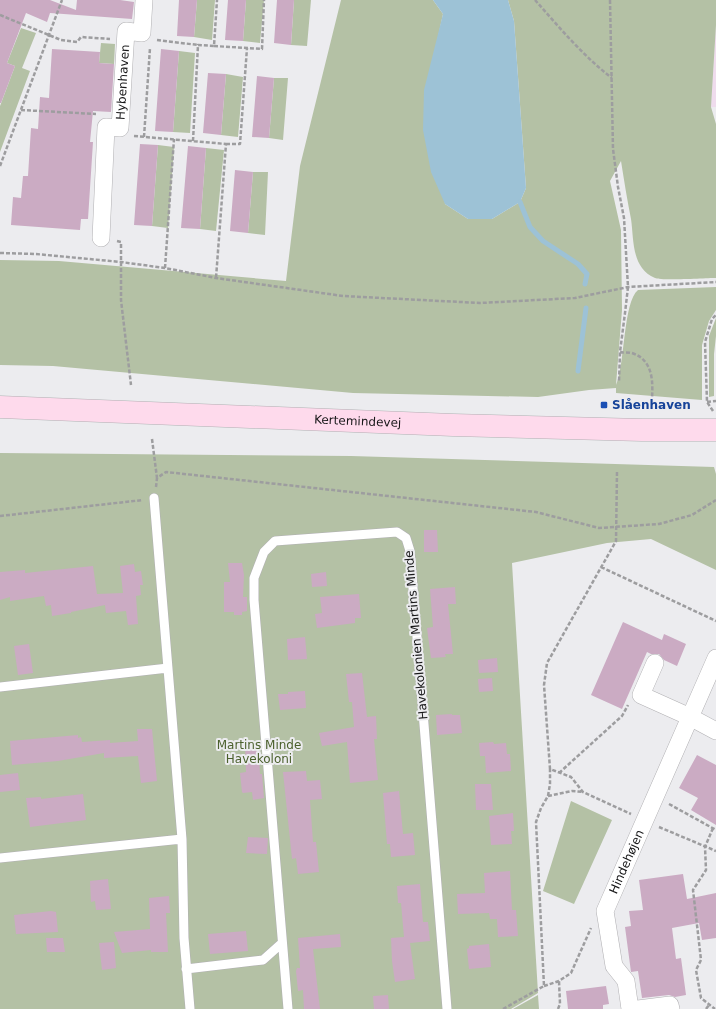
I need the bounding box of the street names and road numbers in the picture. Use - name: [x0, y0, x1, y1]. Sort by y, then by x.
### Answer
- street label: Hybenhaven: [114, 44, 132, 121]
- street label: Kertemindevej: [314, 412, 402, 430]
- street label: Havekolonien Martins Minde: [402, 550, 430, 720]
- street label: Hindehøjen: [606, 828, 647, 896]

